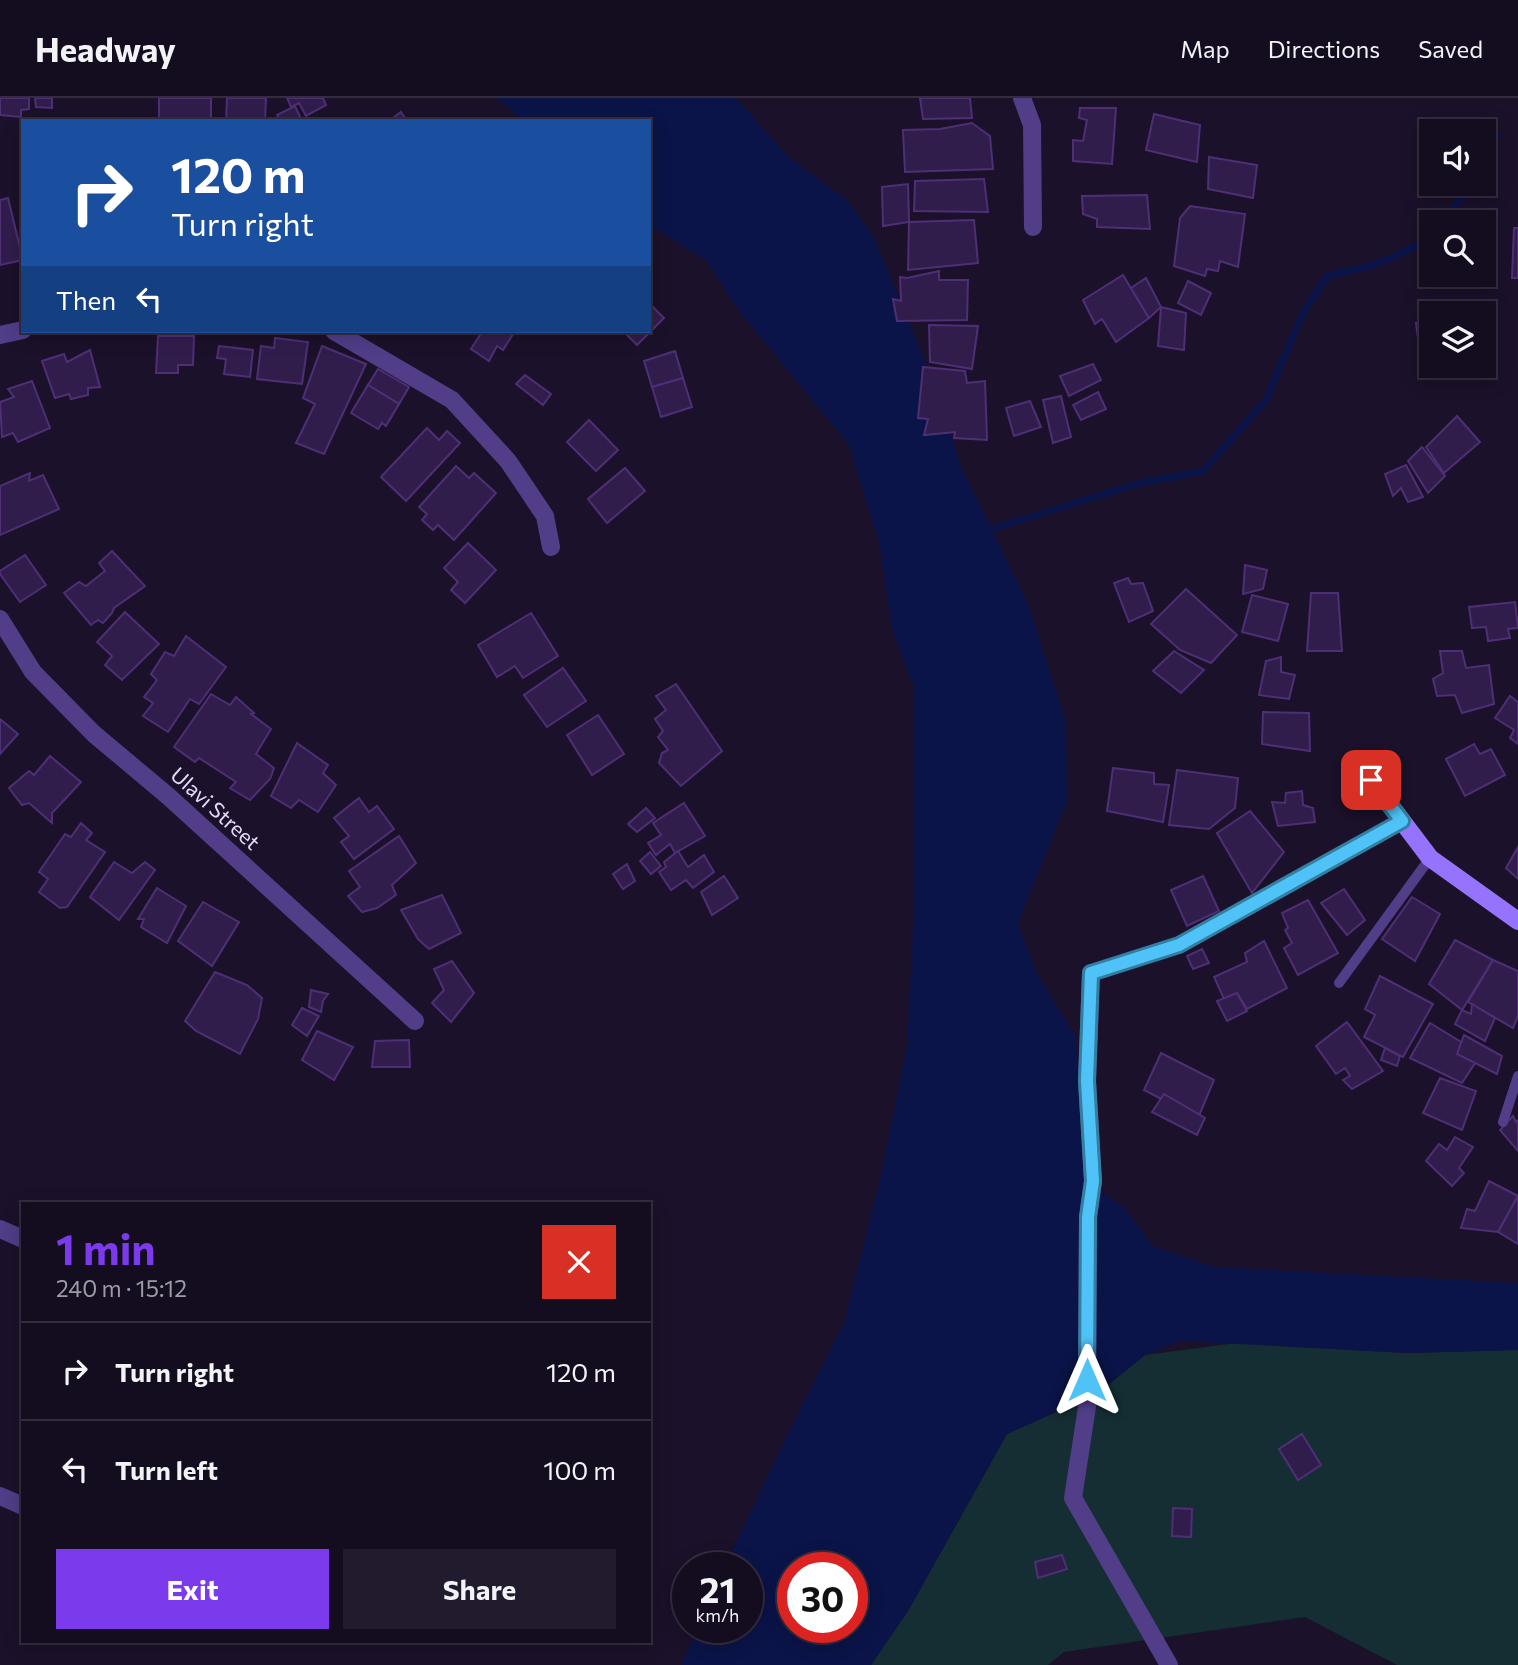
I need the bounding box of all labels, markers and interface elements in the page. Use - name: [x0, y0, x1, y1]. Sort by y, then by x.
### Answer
- text: Headway: [35, 28, 176, 69]
- text: Map: [1180, 34, 1230, 63]
- text: Directions: [1268, 34, 1380, 63]
- text: Saved: [1418, 34, 1483, 63]
- map controls: [1419, 119, 1496, 378]
- button: sound: [1419, 119, 1496, 196]
- text: 120 m: [171, 143, 305, 203]
- icon: right: [56, 147, 147, 238]
- text: Turn right: [171, 203, 314, 243]
- button: search: [1419, 210, 1496, 287]
- icon: left: [130, 280, 168, 318]
- text: Then: [56, 284, 116, 315]
- button: layers: [1419, 301, 1496, 378]
- pin: [1341, 750, 1401, 810]
- street label: Ulavi Street: [166, 761, 266, 854]
- icon: arrive: [1352, 761, 1390, 799]
- text: 1 min: [56, 1222, 156, 1274]
- button: close: [542, 1225, 616, 1299]
- text: 240 m · 15:12: [56, 1274, 187, 1302]
- position arrow: [1050, 1343, 1124, 1417]
- icon: right: [56, 1352, 94, 1390]
- text: Turn right: [115, 1356, 234, 1387]
- text: 120 m: [546, 1356, 616, 1387]
- icon: left: [56, 1450, 94, 1488]
- text: Turn left: [115, 1454, 218, 1485]
- text: 100 m: [543, 1454, 616, 1485]
- button: Exit: [56, 1549, 329, 1629]
- button: Share: [343, 1549, 616, 1629]
- speed limit sign: 30: [777, 1552, 868, 1643]
- text: 21: [700, 1567, 735, 1610]
- text: km/h: [696, 1604, 739, 1626]

